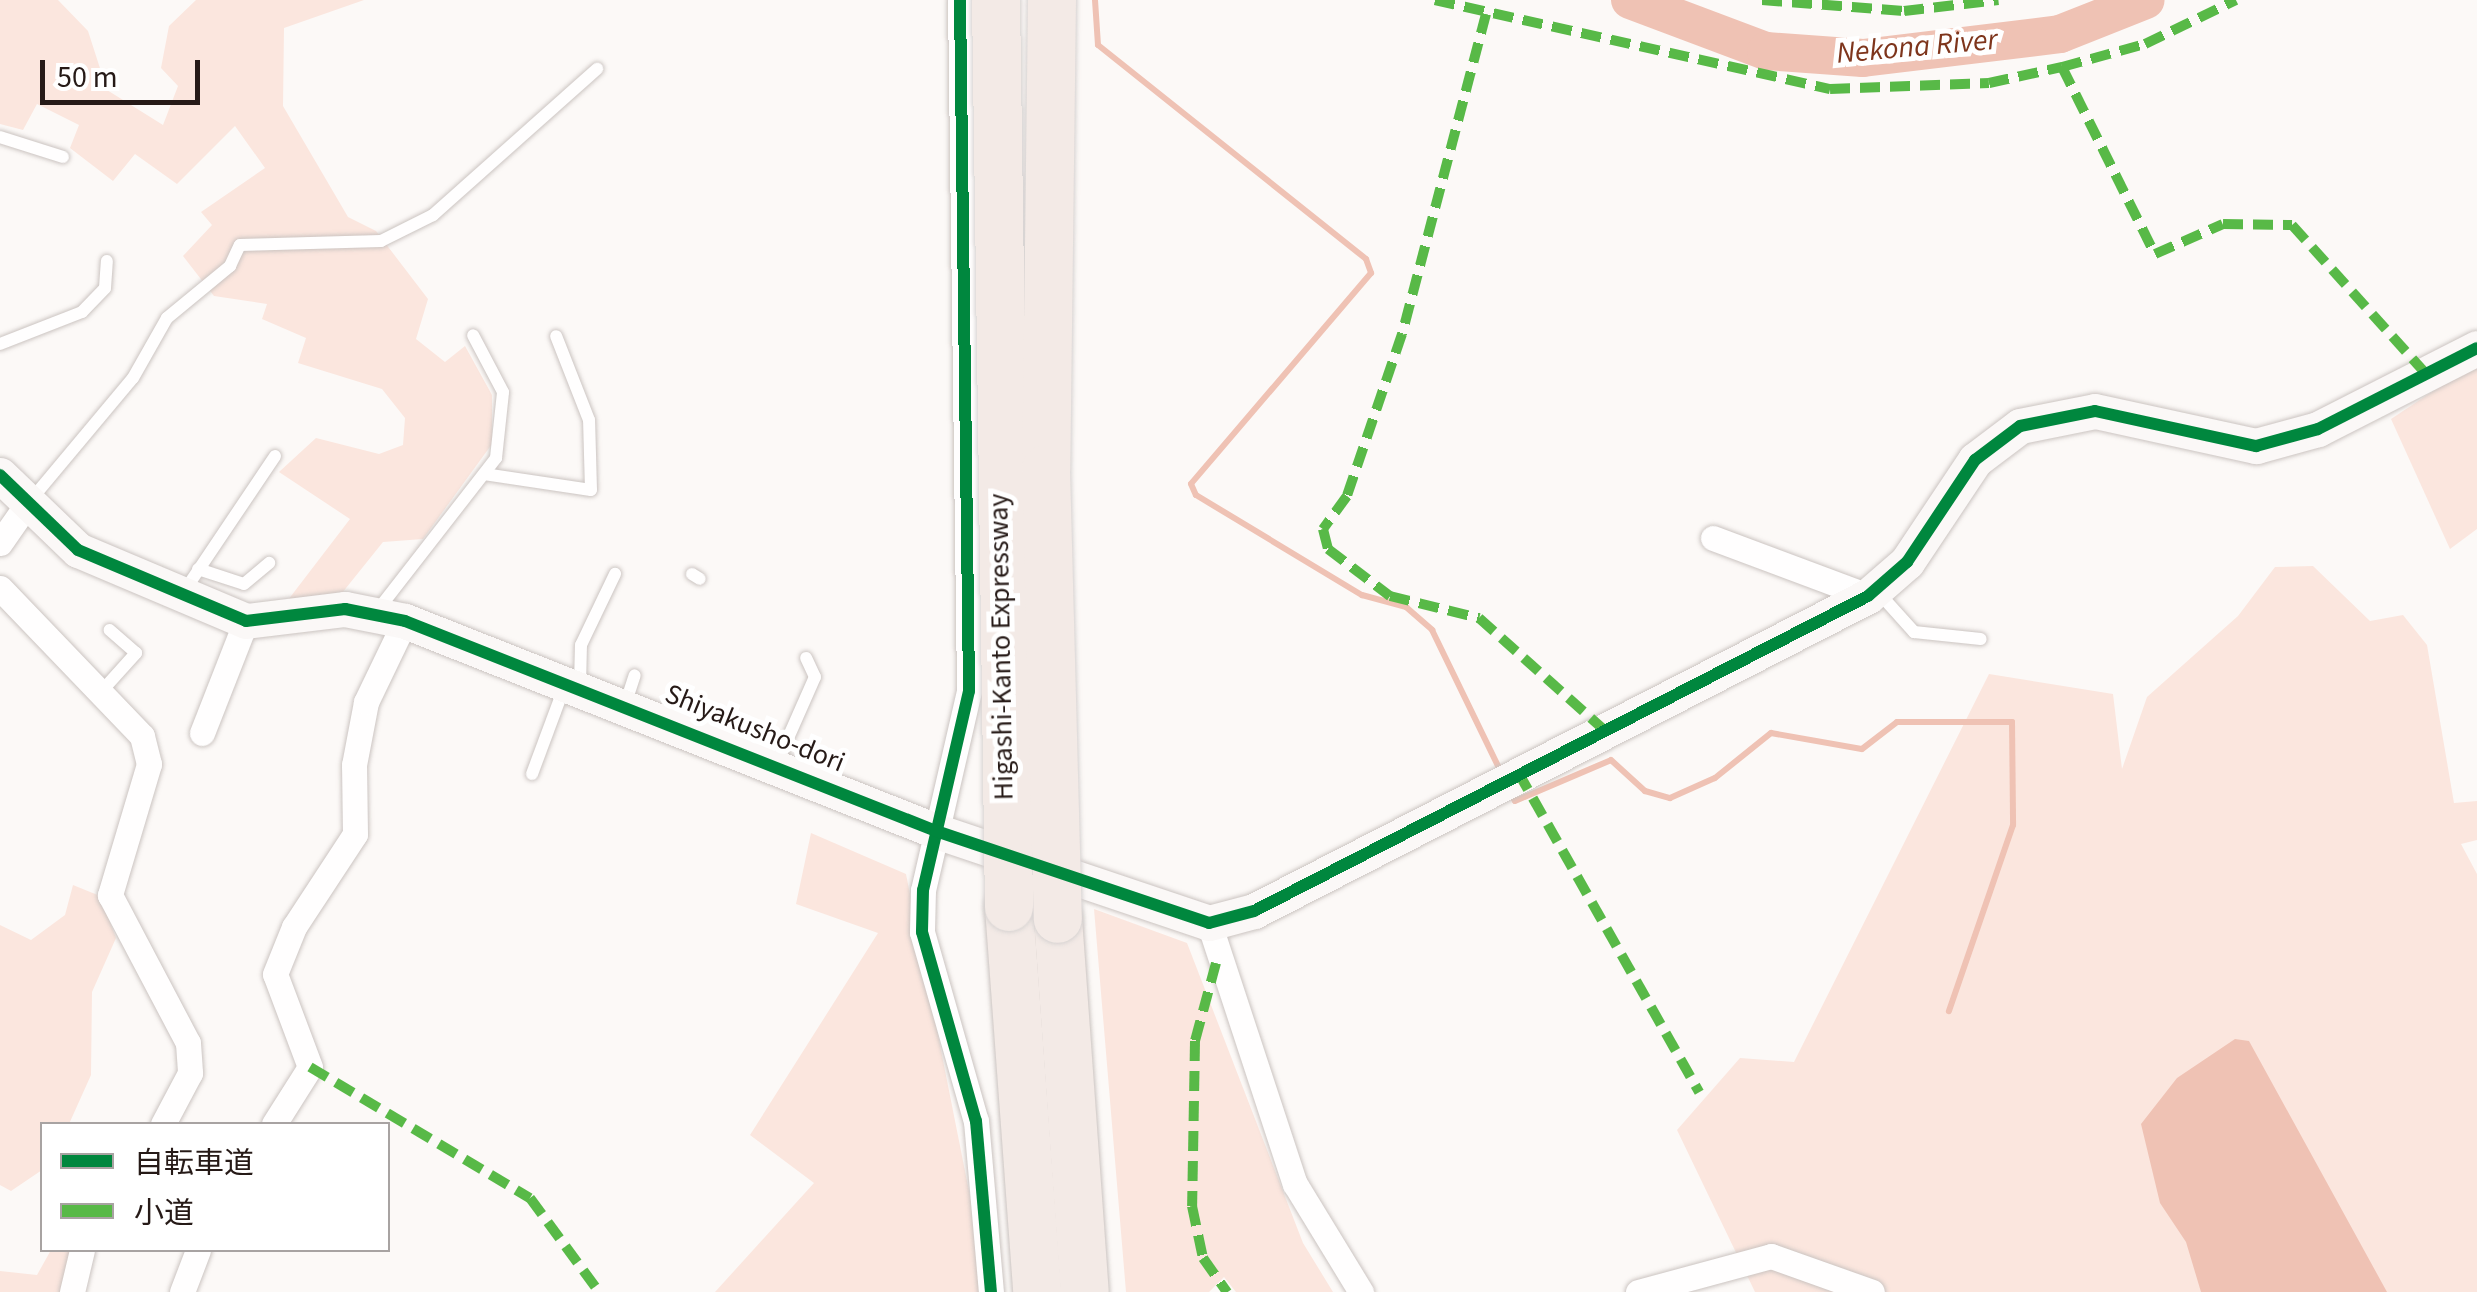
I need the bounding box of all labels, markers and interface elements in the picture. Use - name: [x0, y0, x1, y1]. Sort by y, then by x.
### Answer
- water label: Nekona River: [1835, 22, 1999, 72]
- scale bar: [45, 40, 205, 102]
- text: 50 m: [57, 56, 118, 99]
- street label: Higashi-Kanto Expressway: [982, 493, 1020, 801]
- street label: Shiyakusho-dori: [660, 677, 850, 779]
- legend: [40, 1122, 390, 1252]
- text: 自転車道: [134, 1142, 254, 1185]
- text: 小道: [134, 1192, 194, 1235]

